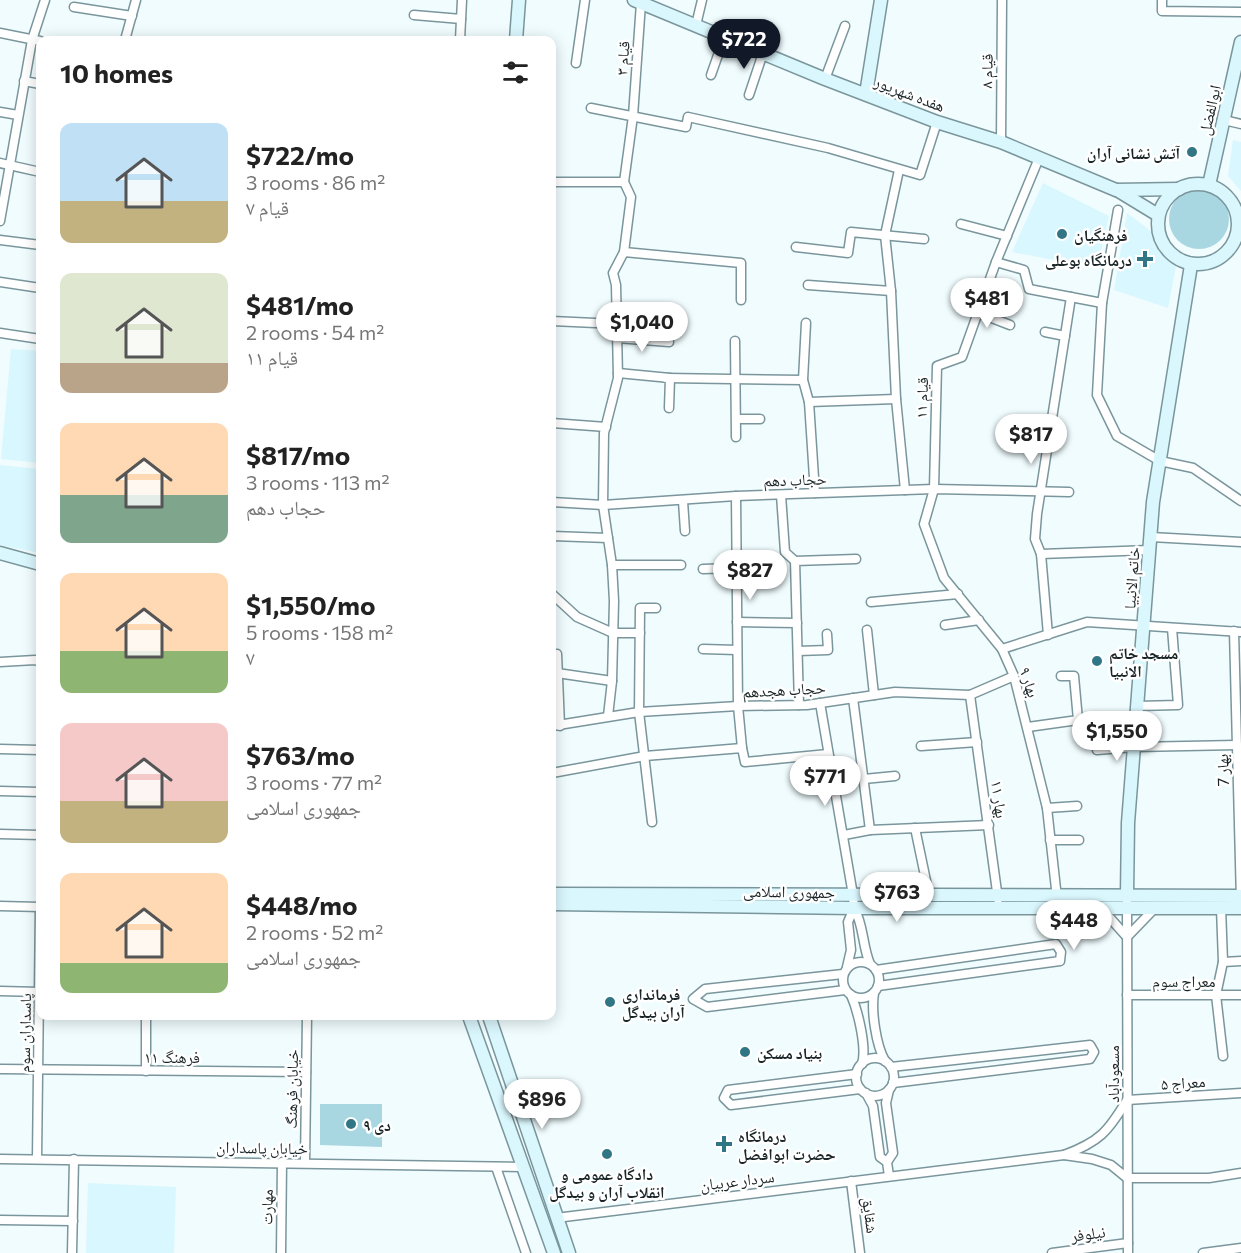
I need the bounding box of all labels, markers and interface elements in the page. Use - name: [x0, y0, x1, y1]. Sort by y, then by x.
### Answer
- pin: $722: [708, 19, 780, 70]
- text: $722: [721, 26, 767, 50]
- street label: قیام ۳: [611, 40, 635, 76]
- street label: قیام ۸: [976, 54, 998, 89]
- icon: filters: [499, 56, 532, 89]
- text: 10 homes: [60, 57, 173, 88]
- street label: هفده شهریور: [871, 71, 948, 116]
- street label: ابوالفضل: [1194, 83, 1226, 137]
- text: $722/mo: [246, 139, 354, 170]
- place label: آتش نشانی آران: [1087, 143, 1181, 163]
- marker: آتش نشانی آران: [1185, 145, 1199, 159]
- icon: home: [108, 147, 180, 219]
- text: 3 rooms · 86 m²: [246, 170, 385, 194]
- text: قیام ۷: [246, 195, 289, 219]
- place label: فرهنگیان: [1074, 225, 1128, 245]
- marker: فرهنگیان: [1055, 227, 1069, 241]
- place label: درمانگاه بوعلی: [1045, 250, 1132, 270]
- marker: درمانگاه بوعلی: [1136, 250, 1154, 268]
- pin: $481: [951, 278, 1023, 329]
- text: $481: [964, 285, 1010, 309]
- text: $481/mo: [246, 289, 354, 320]
- icon: home: [108, 297, 180, 369]
- pin: $1,040: [593, 302, 691, 353]
- text: $1,040: [610, 309, 674, 333]
- text: 2 rooms · 54 m²: [246, 320, 384, 344]
- text: قیام ۱۱: [246, 345, 298, 369]
- street label: قیام ۱۱: [911, 377, 933, 419]
- pin: $817: [995, 414, 1067, 465]
- text: $817: [1009, 421, 1053, 445]
- text: $817/mo: [246, 439, 350, 470]
- icon: home: [108, 447, 180, 519]
- street label: حجاب دهم: [763, 468, 827, 492]
- text: 3 rooms · 113 m²: [246, 470, 390, 494]
- text: حجاب دهم: [246, 495, 325, 519]
- street label: خاتم الانبیا: [1119, 546, 1145, 610]
- pin: $827: [714, 550, 786, 601]
- text: $827: [727, 557, 773, 581]
- text: $1,550/mo: [246, 589, 375, 620]
- icon: home: [108, 597, 180, 669]
- text: 5 rooms · 158 m²: [246, 620, 393, 644]
- place label: مسجد خاتم الانبیا: [1109, 643, 1178, 680]
- text: ۷: [246, 645, 255, 669]
- marker: مسجد خاتم الانبیا: [1090, 654, 1104, 668]
- street label: بهار ۹: [1015, 664, 1044, 700]
- street label: حجاب هجدهم: [742, 677, 826, 703]
- pin: $1,550: [1068, 711, 1166, 762]
- text: $1,550: [1086, 718, 1148, 742]
- text: $763/mo: [246, 739, 355, 770]
- icon: home: [108, 747, 180, 819]
- street label: بهار 7: [1212, 754, 1233, 786]
- pin: $771: [789, 756, 861, 807]
- text: $771: [804, 763, 846, 787]
- text: 3 rooms · 77 m²: [246, 770, 382, 794]
- street label: بهار ۱۱: [987, 779, 1012, 819]
- text: جمهوری اسلامی: [246, 795, 361, 819]
- pin: $763: [861, 872, 933, 923]
- text: $763: [874, 879, 920, 903]
- street label: جمهوری اسلامی: [743, 881, 835, 903]
- text: $448/mo: [246, 889, 358, 920]
- icon: home: [108, 897, 180, 969]
- pin: $448: [1038, 900, 1110, 951]
- text: $448: [1050, 907, 1098, 931]
- text: 2 rooms · 52 m²: [246, 920, 383, 944]
- text: جمهوری اسلامی: [246, 945, 361, 969]
- street label: معراج سوم: [1152, 971, 1216, 992]
- place label: فرمانداری آران بیدگل: [622, 984, 685, 1022]
- street label: پاسداران سوم: [14, 993, 36, 1073]
- marker: فرمانداری آران بیدگل: [603, 995, 617, 1009]
- place label: بنیاد مسکن: [757, 1043, 822, 1063]
- marker: بنیاد مسکن: [738, 1045, 752, 1059]
- street label: مسعودآباد: [1103, 1045, 1123, 1103]
- street label: فرهنگ ۱۱: [144, 1047, 200, 1067]
- street label: خیابان فرهنگ: [281, 1049, 303, 1129]
- street label: معراج ۵: [1160, 1071, 1206, 1095]
- pin: $896: [506, 1079, 578, 1130]
- text: $896: [518, 1086, 566, 1110]
- place label: ۹ دی: [363, 1115, 391, 1135]
- marker: ۹ دی: [344, 1117, 358, 1131]
- place label: درمانگاه حضرت ابوافضل: [738, 1126, 836, 1164]
- marker: درمانگاه حضرت ابوافضل: [715, 1135, 733, 1153]
- street label: خیابان پاسداران: [216, 1137, 308, 1159]
- marker: دادگاه عمومی و انقلاب آران و بیدگل: [600, 1147, 614, 1161]
- place label: دادگاه عمومی و انقلاب آران و بیدگل: [549, 1164, 665, 1202]
- street label: سردار عربیان: [699, 1166, 776, 1196]
- street label: مهارت: [256, 1189, 277, 1225]
- street label: شقایق: [857, 1196, 883, 1235]
- street label: نیلوفر: [1068, 1221, 1107, 1246]

